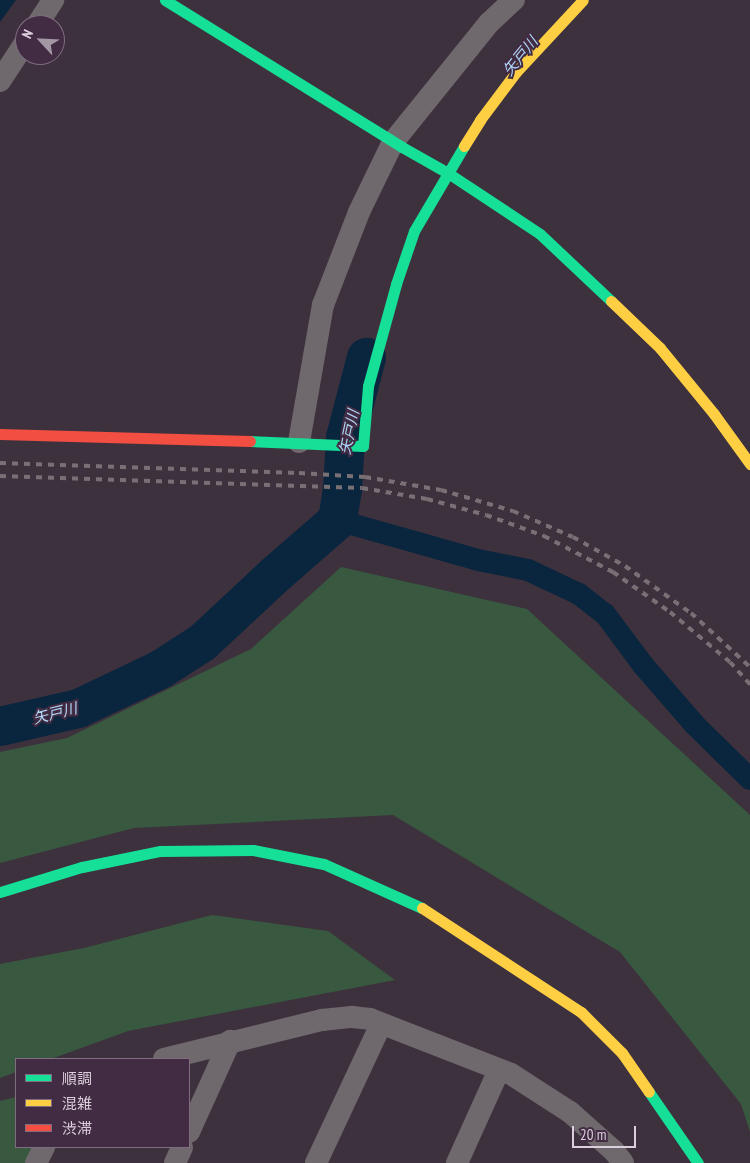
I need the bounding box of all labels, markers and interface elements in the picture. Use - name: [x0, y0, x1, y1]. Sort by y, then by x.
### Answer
- north arrow: [15, 15, 65, 65]
- text: N: [18, 27, 37, 41]
- water label: 矢戸川: [499, 33, 541, 79]
- water label: 矢戸川: [336, 408, 362, 456]
- water label: 矢戸川: [31, 699, 79, 727]
- legend: [15, 1058, 190, 1148]
- text: 順調: [62, 1069, 92, 1088]
- text: 混雑: [62, 1094, 92, 1113]
- scale bar: [575, 1116, 639, 1148]
- text: 渋滞: [62, 1119, 92, 1138]
- text: 20 m: [580, 1125, 606, 1144]

